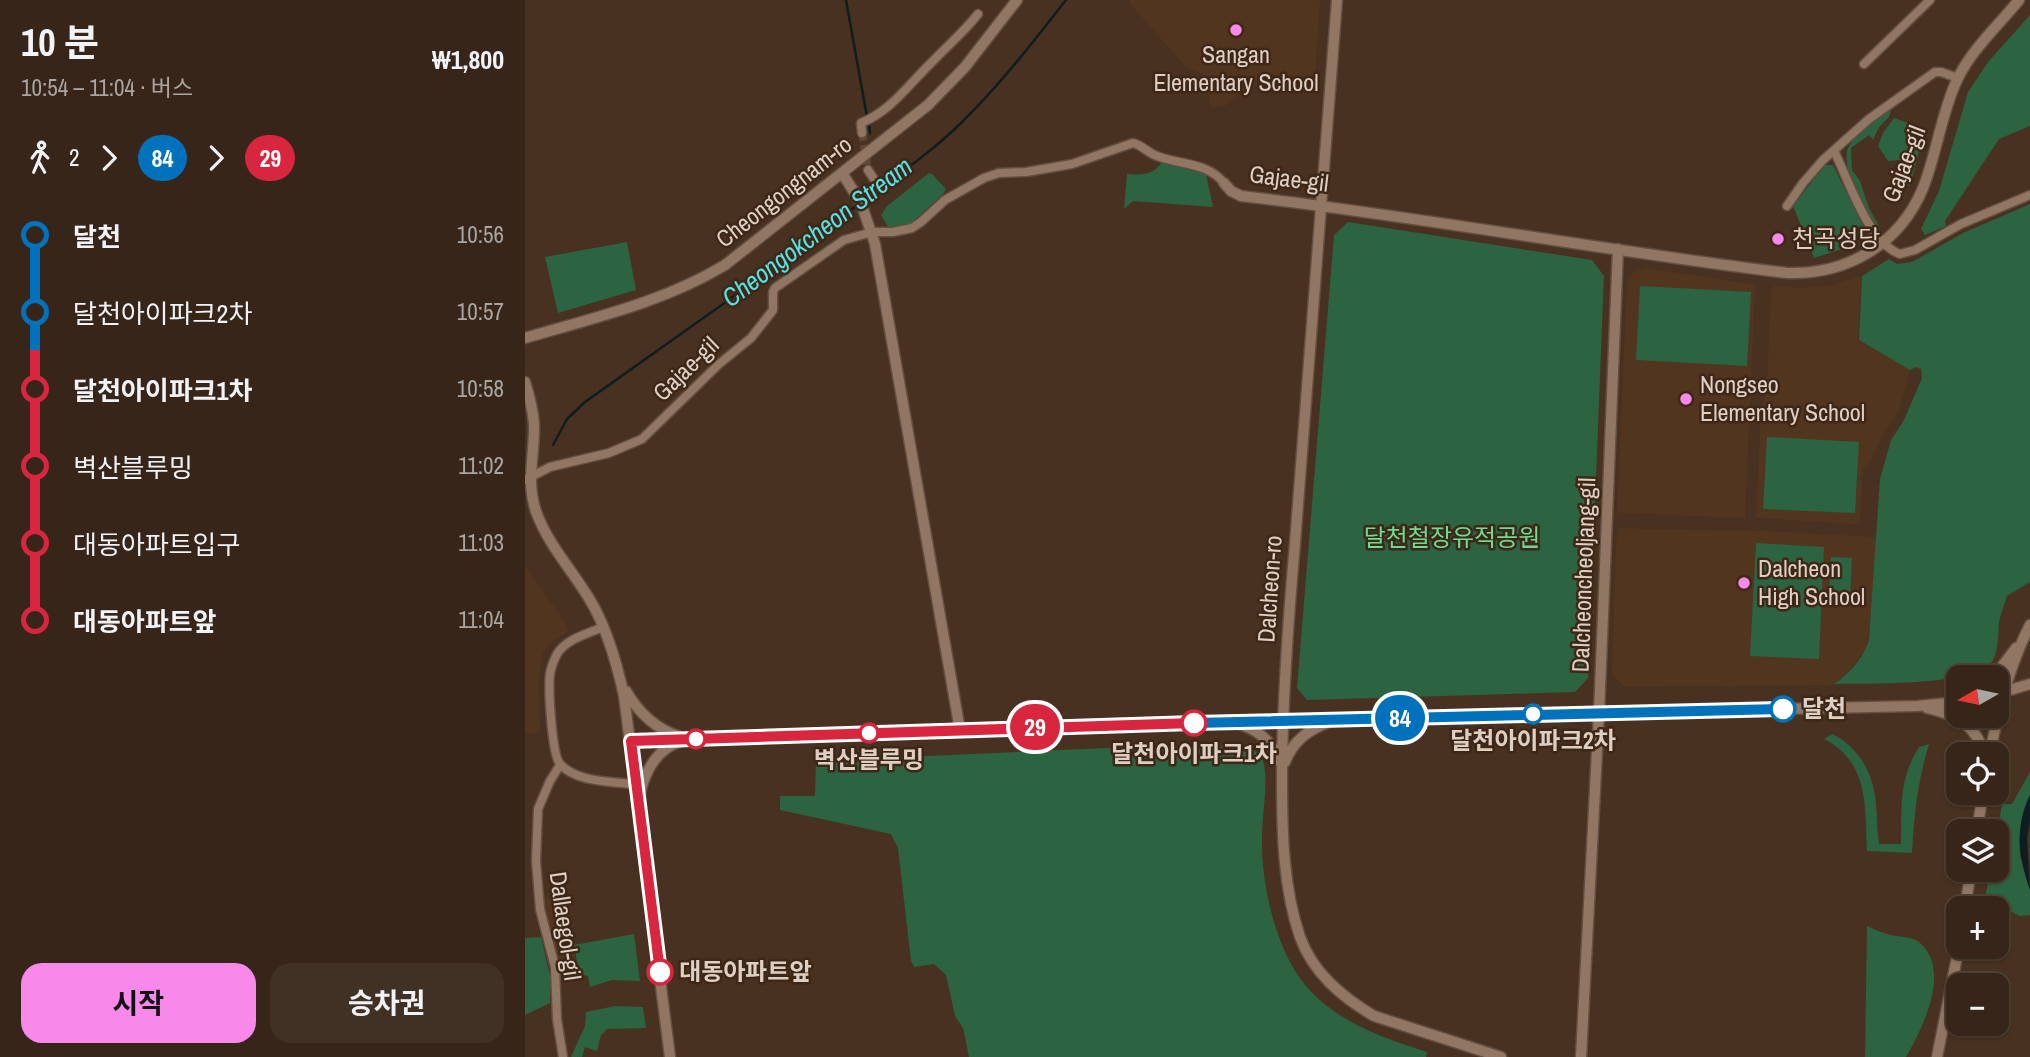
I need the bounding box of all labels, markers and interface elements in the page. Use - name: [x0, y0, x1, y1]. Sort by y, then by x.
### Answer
- text: 10 분: [21, 17, 99, 68]
- marker: Sangan Elementary School: [1228, 22, 1244, 38]
- place label: Sangan Elementary School: [1153, 38, 1319, 98]
- text: ₩1,800: [432, 42, 504, 77]
- text: 10:54 – 11:04 · 버스: [21, 72, 193, 103]
- street label: Gajae-gil: [1874, 121, 1932, 207]
- street label: Cheongongnam-ro: [709, 128, 858, 254]
- icon: walk: [21, 139, 59, 177]
- icon: forward: [90, 139, 128, 177]
- icon: forward: [197, 139, 235, 177]
- text: 2: [69, 142, 80, 173]
- text: 84: [152, 142, 173, 174]
- text: 29: [259, 142, 281, 174]
- water label: Cheongokcheon Stream: [714, 148, 919, 315]
- street label: Gajae-gil: [1248, 157, 1331, 199]
- text: 달천: [73, 219, 121, 254]
- text: 10:56: [457, 219, 504, 250]
- place label: 천곡성당: [1792, 222, 1880, 254]
- marker: 천곡성당: [1770, 231, 1786, 247]
- text: 달천아이파크2차: [73, 296, 252, 331]
- text: 10:57: [457, 296, 504, 327]
- street label: Gajae-gil: [645, 329, 725, 408]
- place label: Nongseo Elementary School: [1700, 368, 1865, 428]
- text: 달천아이파크1차: [73, 373, 252, 408]
- text: 10:58: [457, 373, 504, 404]
- marker: Nongseo Elementary School: [1678, 391, 1694, 407]
- text: 벽산블루밍: [73, 450, 193, 485]
- text: 11:02: [458, 450, 504, 481]
- street label: Dalcheoncheoljang-gil: [1564, 477, 1602, 673]
- park label: 달천철장유적공원: [1364, 521, 1540, 553]
- text: 대동아파트입구: [73, 527, 240, 562]
- text: 11:03: [458, 527, 504, 558]
- street label: Dalcheon-ro: [1249, 534, 1289, 644]
- place label: Dalcheon High School: [1758, 552, 1865, 612]
- marker: Dalcheon High School: [1736, 575, 1752, 591]
- text: 대동아파트앞: [73, 604, 217, 639]
- text: 11:04: [458, 604, 504, 635]
- north arrow: [1946, 665, 2009, 728]
- map controls: [1946, 665, 2009, 1036]
- place label: 달천: [1802, 692, 1846, 724]
- line badge: 84: [1369, 695, 1431, 741]
- marker: 달천: [1770, 696, 1796, 722]
- text: 84: [1389, 702, 1411, 734]
- line badge: 29: [1003, 704, 1067, 750]
- marker: 달천아이파크2차: [1523, 704, 1543, 724]
- marker: 달천아이파크1차: [1181, 710, 1207, 736]
- text: 29: [1024, 711, 1046, 743]
- marker: 벽산블루밍: [859, 723, 879, 743]
- place label: 달천아이파크2차: [1450, 724, 1616, 756]
- unlabelled marker: [686, 729, 706, 749]
- place label: 달천아이파크1차: [1111, 737, 1277, 769]
- button: locate: [1946, 742, 2009, 805]
- place label: 벽산블루밍: [814, 743, 924, 775]
- button: layers: [1946, 819, 2009, 882]
- street label: Dallaegol-gil: [543, 869, 589, 982]
- button: +: [1946, 896, 2009, 959]
- place label: 대동아파트앞: [679, 955, 811, 987]
- marker: 대동아파트앞: [647, 959, 673, 985]
- button: 시작: [21, 963, 256, 1043]
- button: 승차권: [270, 963, 504, 1043]
- button: −: [1946, 973, 2009, 1036]

